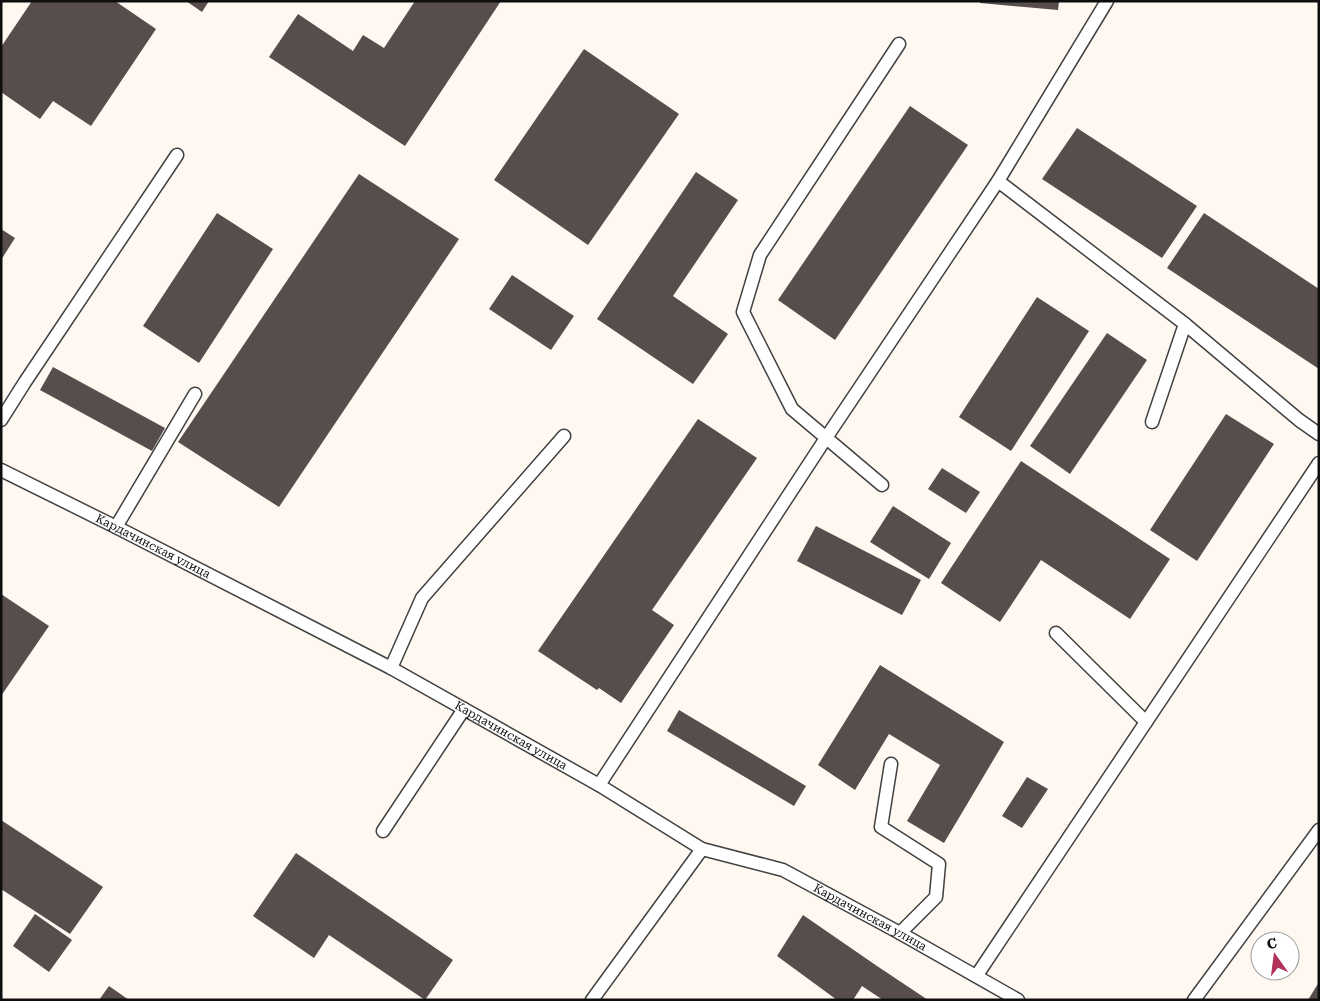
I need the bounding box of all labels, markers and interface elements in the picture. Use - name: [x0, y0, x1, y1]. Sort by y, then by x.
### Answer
- street label: Кардачинская улица: [93, 511, 213, 581]
- street label: Кардачинская улица: [452, 698, 570, 773]
- street label: Кардачинская улица: [811, 881, 930, 954]
- north arrow: [1250, 931, 1300, 981]
- text: С: [1265, 934, 1279, 952]

